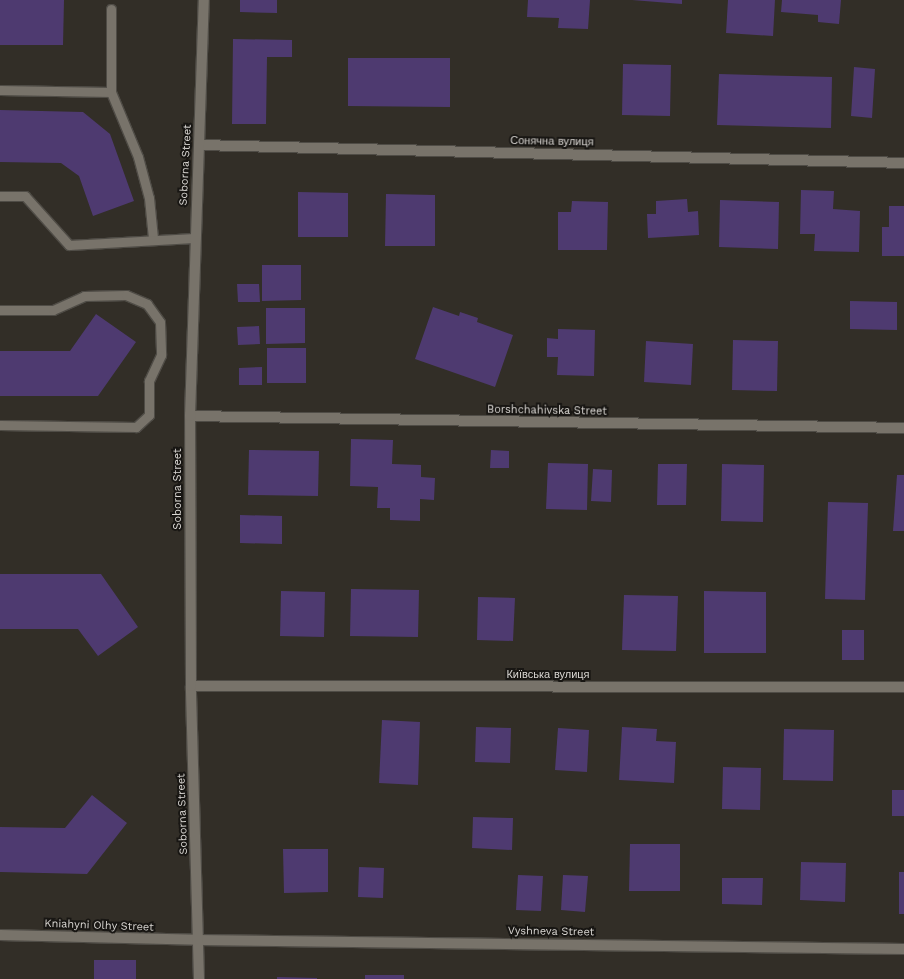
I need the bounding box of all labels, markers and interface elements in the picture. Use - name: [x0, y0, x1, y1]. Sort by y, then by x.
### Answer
- street label: Soborna Street: [177, 124, 195, 206]
- street label: Сонячна вулиця: [510, 135, 594, 149]
- street label: Borshchahivska Street: [487, 403, 607, 419]
- street label: Soborna Street: [171, 448, 185, 530]
- street label: Київська вулиця: [506, 668, 590, 682]
- street label: Soborna Street: [175, 773, 191, 855]
- street label: Kniahyni Olhy Street: [44, 917, 154, 935]
- street label: Vyshneva Street: [507, 925, 595, 939]

